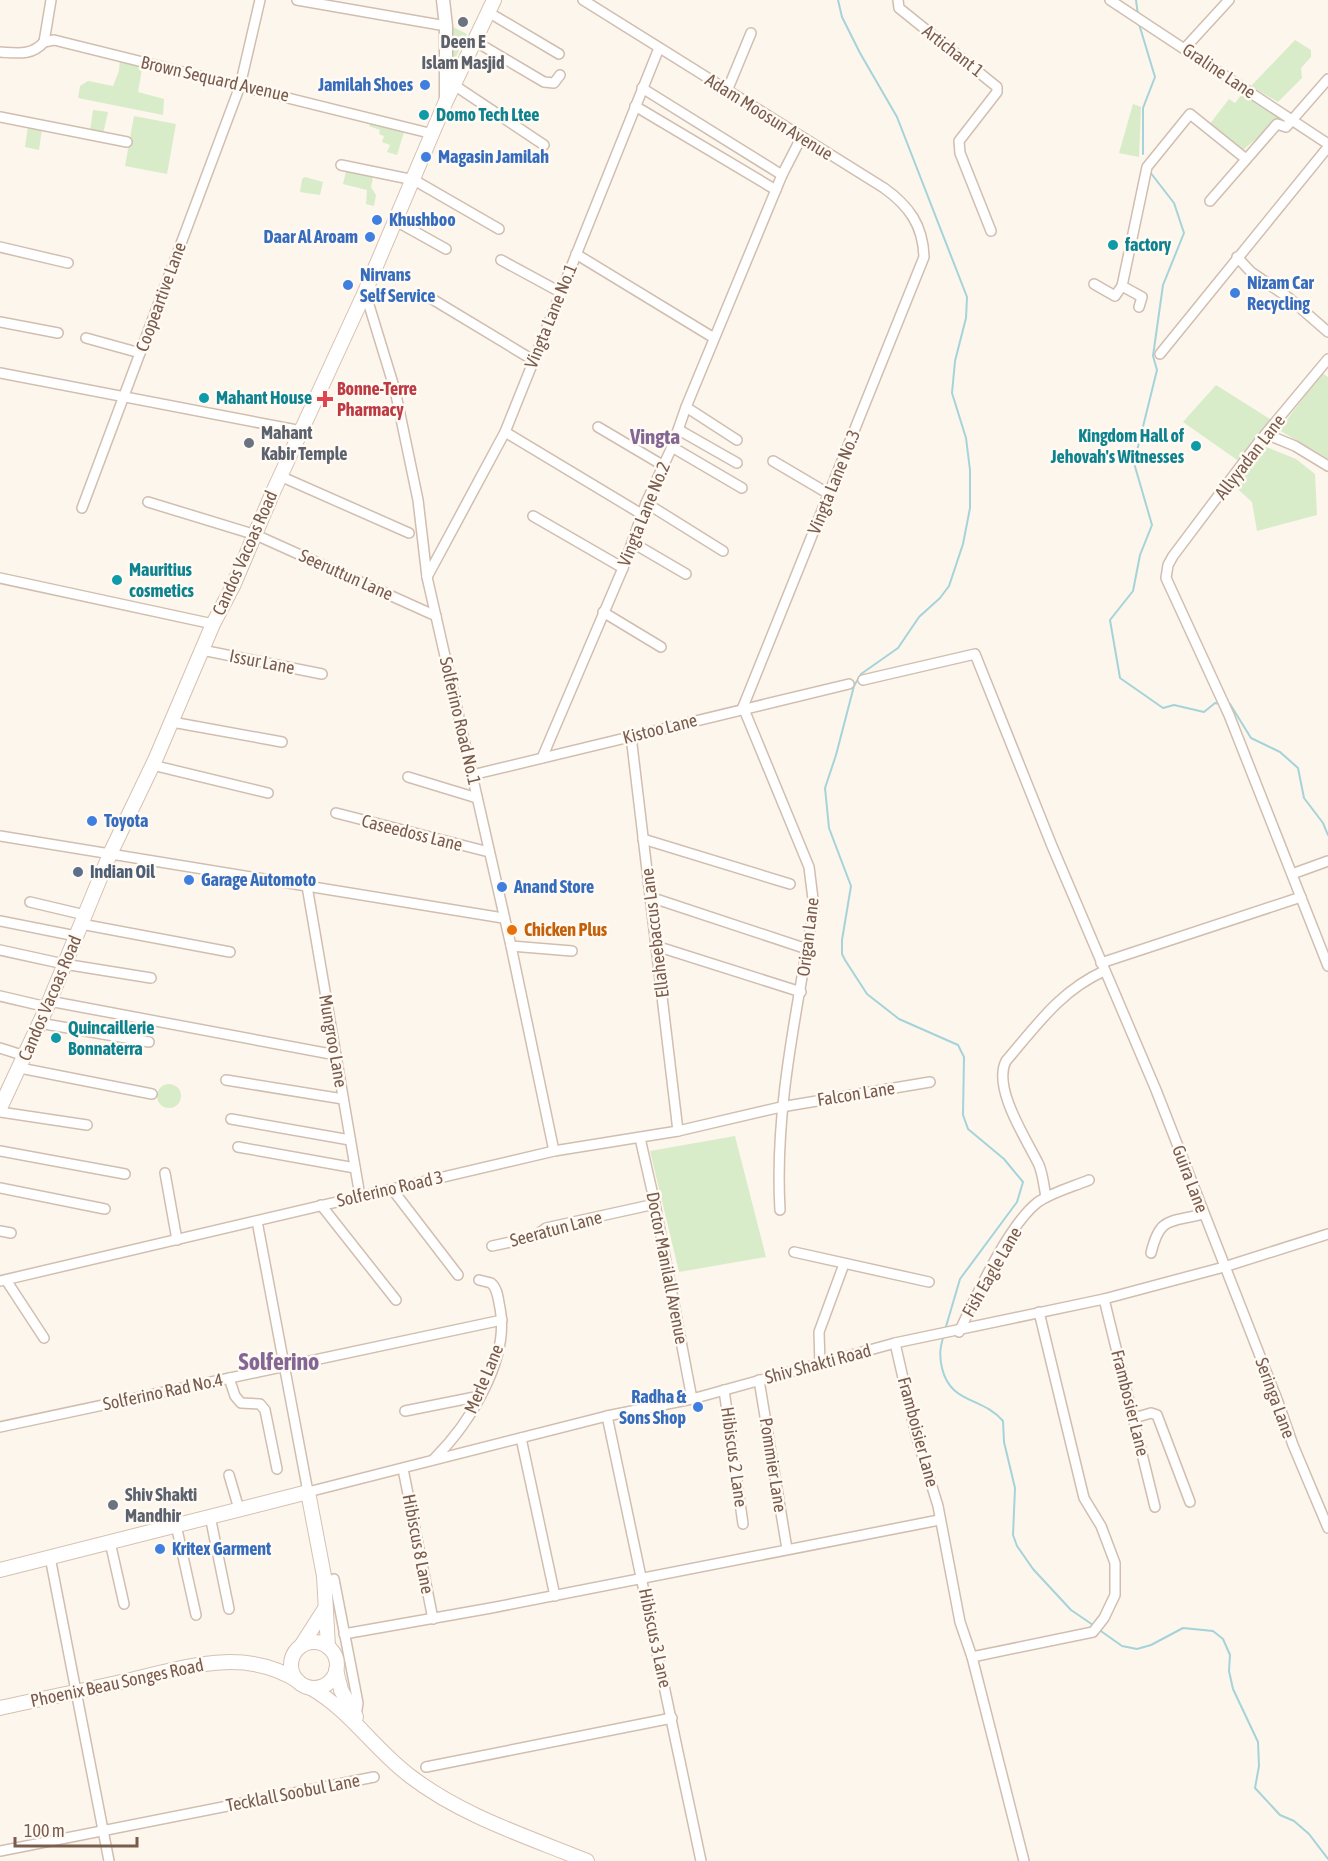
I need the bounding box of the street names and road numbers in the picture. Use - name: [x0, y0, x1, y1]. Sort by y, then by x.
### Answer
- street label: Artichant 1: [919, 20, 988, 81]
- street label: Graline Lane: [1179, 39, 1260, 103]
- street label: Brown Sequard Avenue: [139, 51, 291, 106]
- street label: Adam Moosun Avenue: [702, 69, 837, 164]
- street label: Coopeartive Lane: [131, 239, 190, 354]
- street label: Vingta Lane No.1: [520, 260, 581, 371]
- street label: Allyyadan Lane: [1210, 410, 1289, 503]
- street label: Vingta Lane No.3: [803, 426, 864, 537]
- street label: Vingta Lane No.2: [613, 458, 674, 569]
- street label: Candos Vacoas Road: [208, 487, 281, 618]
- street label: Seeruttun Lane: [296, 545, 396, 605]
- street label: Issur Lane: [228, 645, 297, 678]
- street label: Solferino Road No.1: [436, 655, 485, 787]
- street label: Kistoo Lane: [620, 709, 699, 748]
- street label: Caseedoss Lane: [359, 810, 465, 855]
- street label: Ellaheebaccus Lane: [636, 867, 673, 999]
- street label: Origan Lane: [792, 896, 823, 978]
- street label: Candos Vacoas Road: [14, 932, 85, 1064]
- street label: Mungroo Lane: [315, 993, 352, 1089]
- street label: Falcon Lane: [816, 1077, 896, 1110]
- street label: Guira Lane: [1168, 1142, 1213, 1215]
- street label: Solferino Road 3: [335, 1166, 445, 1211]
- street label: Doctor Manilall Avenue: [642, 1190, 693, 1346]
- street label: Seeratun Lane: [508, 1206, 604, 1251]
- street label: Fish Eagle Lane: [957, 1223, 1026, 1320]
- street label: Shiv Shakti Road: [762, 1339, 873, 1388]
- street label: Merle Lane: [460, 1341, 507, 1417]
- street label: Frambosier Lane: [1107, 1348, 1154, 1458]
- street label: Seringa Lane: [1251, 1355, 1300, 1441]
- street label: Solferino Rad No.4: [101, 1369, 225, 1414]
- street label: Framboisier Lane: [894, 1375, 943, 1489]
- street label: Hibiscus 2 Lane: [717, 1405, 752, 1508]
- street label: Pommier Lane: [756, 1416, 791, 1514]
- street label: Hibiscus 8 Lane: [399, 1492, 438, 1595]
- street label: Hibiscus 3 Lane: [635, 1586, 676, 1689]
- street label: Phoenix Beau Songes Road: [28, 1654, 205, 1711]
- street label: Tecklall Soobul Lane: [224, 1769, 362, 1816]

